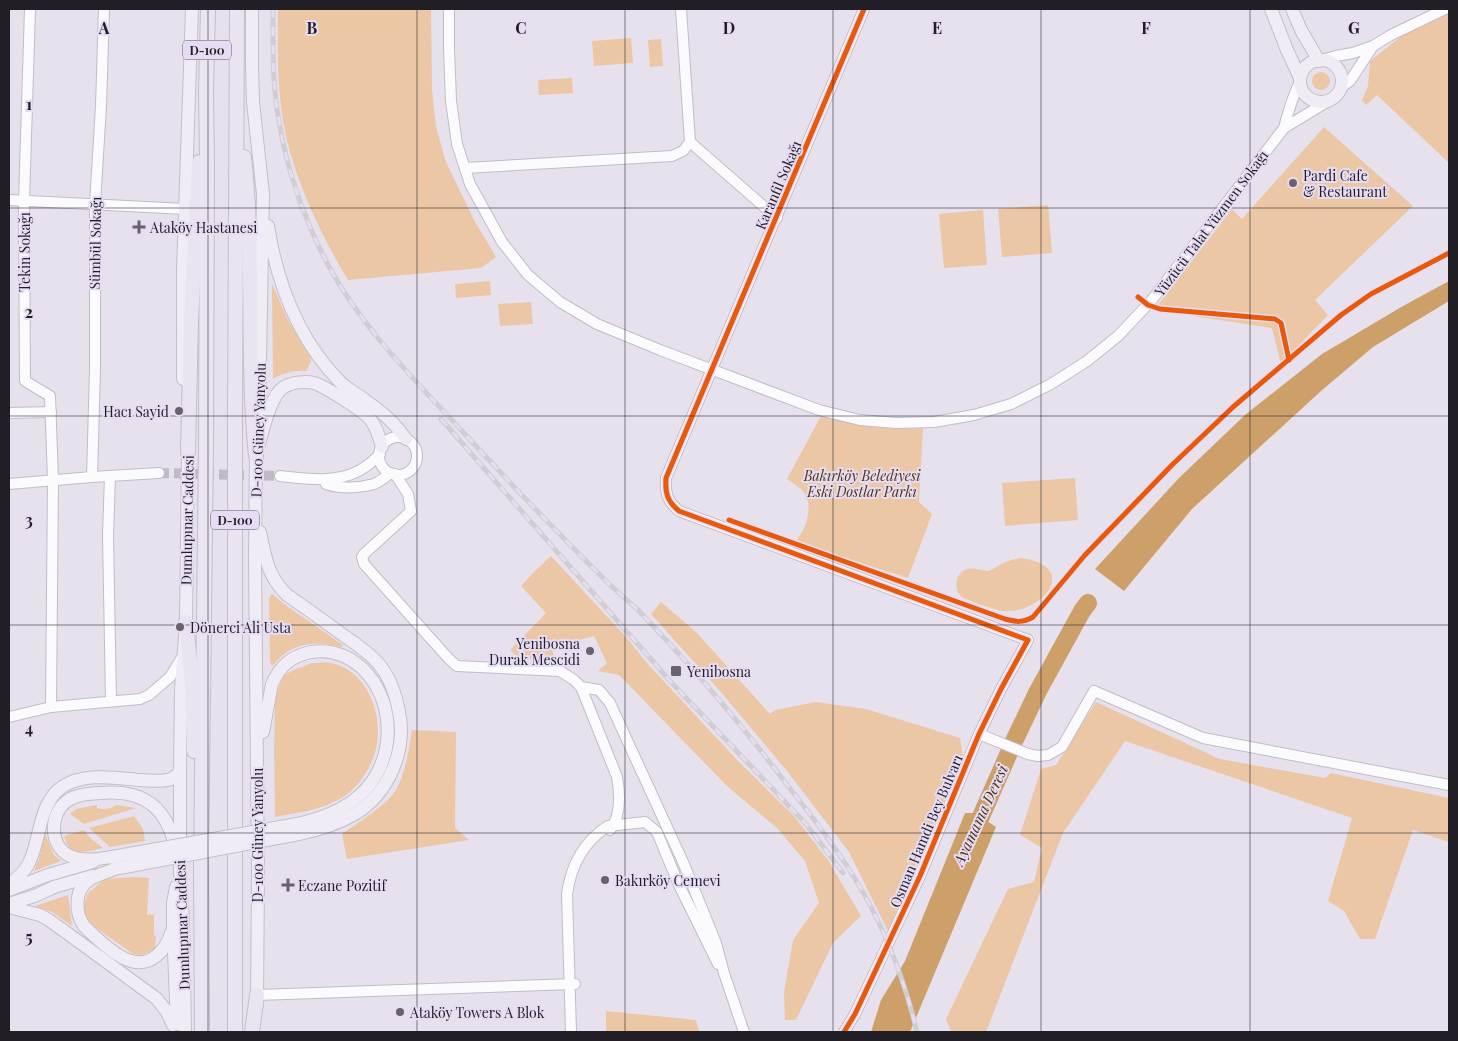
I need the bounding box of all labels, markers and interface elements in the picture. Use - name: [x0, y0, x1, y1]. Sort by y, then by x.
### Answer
- text: A: [98, 17, 110, 38]
- text: B: [307, 17, 318, 38]
- text: C: [515, 17, 527, 38]
- text: D: [723, 17, 735, 38]
- text: E: [932, 17, 942, 38]
- text: F: [1141, 17, 1151, 38]
- text: G: [1348, 17, 1360, 38]
- road number: D-100: [183, 40, 231, 60]
- text: 1: [26, 93, 32, 114]
- street label: Karanfil Sokağı: [751, 138, 805, 232]
- street label: Yüzücü Talat Yüzmen Sokağı: [1149, 146, 1272, 301]
- place label: Pardi Cafe & Restaurant: [1303, 166, 1388, 201]
- marker: Pardi Cafe & Restaurant: [1287, 177, 1299, 189]
- street label: Sümbül Sokağı: [85, 196, 105, 290]
- street label: Tekin Sokağı: [15, 212, 34, 292]
- place label: Ataköy Hastanesi: [149, 218, 257, 237]
- marker: Ataköy Hastanesi: [132, 220, 146, 234]
- text: 2: [25, 301, 33, 322]
- street label: D-100 Güney Yanyolu: [246, 362, 270, 498]
- place label: Hacı Sayid: [103, 402, 169, 421]
- marker: Hacı Sayid: [173, 405, 185, 417]
- street label: Dumlupınar Caddesi: [176, 455, 198, 585]
- park label: Bakırköy Belediyesi Eski Dostlar Parkı: [803, 466, 921, 501]
- text: 3: [25, 509, 33, 530]
- road number: D-100: [211, 510, 259, 530]
- place label: Dönerci Ali Usta: [190, 618, 291, 637]
- marker: Dönerci Ali Usta: [174, 621, 186, 633]
- place label: Yenibosna Durak Mescidi: [489, 634, 580, 669]
- marker: Yenibosna Durak Mescidi: [584, 645, 596, 657]
- place label: Yenibosna: [686, 662, 751, 681]
- marker: Yenibosna: [669, 664, 683, 678]
- text: 4: [25, 717, 33, 738]
- street label: Osman Hamdi Bey Bulvarı: [885, 752, 967, 910]
- water label: Ayamama Deresi: [947, 761, 1012, 870]
- street label: D-100 Güney Yanyolu: [248, 768, 267, 902]
- street label: Dumlupınar Caddesi: [170, 860, 194, 990]
- place label: Bakırköy Cemevi: [615, 871, 721, 890]
- marker: Bakırköy Cemevi: [599, 874, 611, 886]
- place label: Eczane Pozitif: [298, 876, 387, 895]
- marker: Eczane Pozitif: [282, 879, 294, 891]
- text: 5: [25, 926, 33, 947]
- place label: Ataköy Towers A Blok: [409, 1003, 545, 1022]
- marker: Ataköy Towers A Blok: [394, 1006, 406, 1018]

